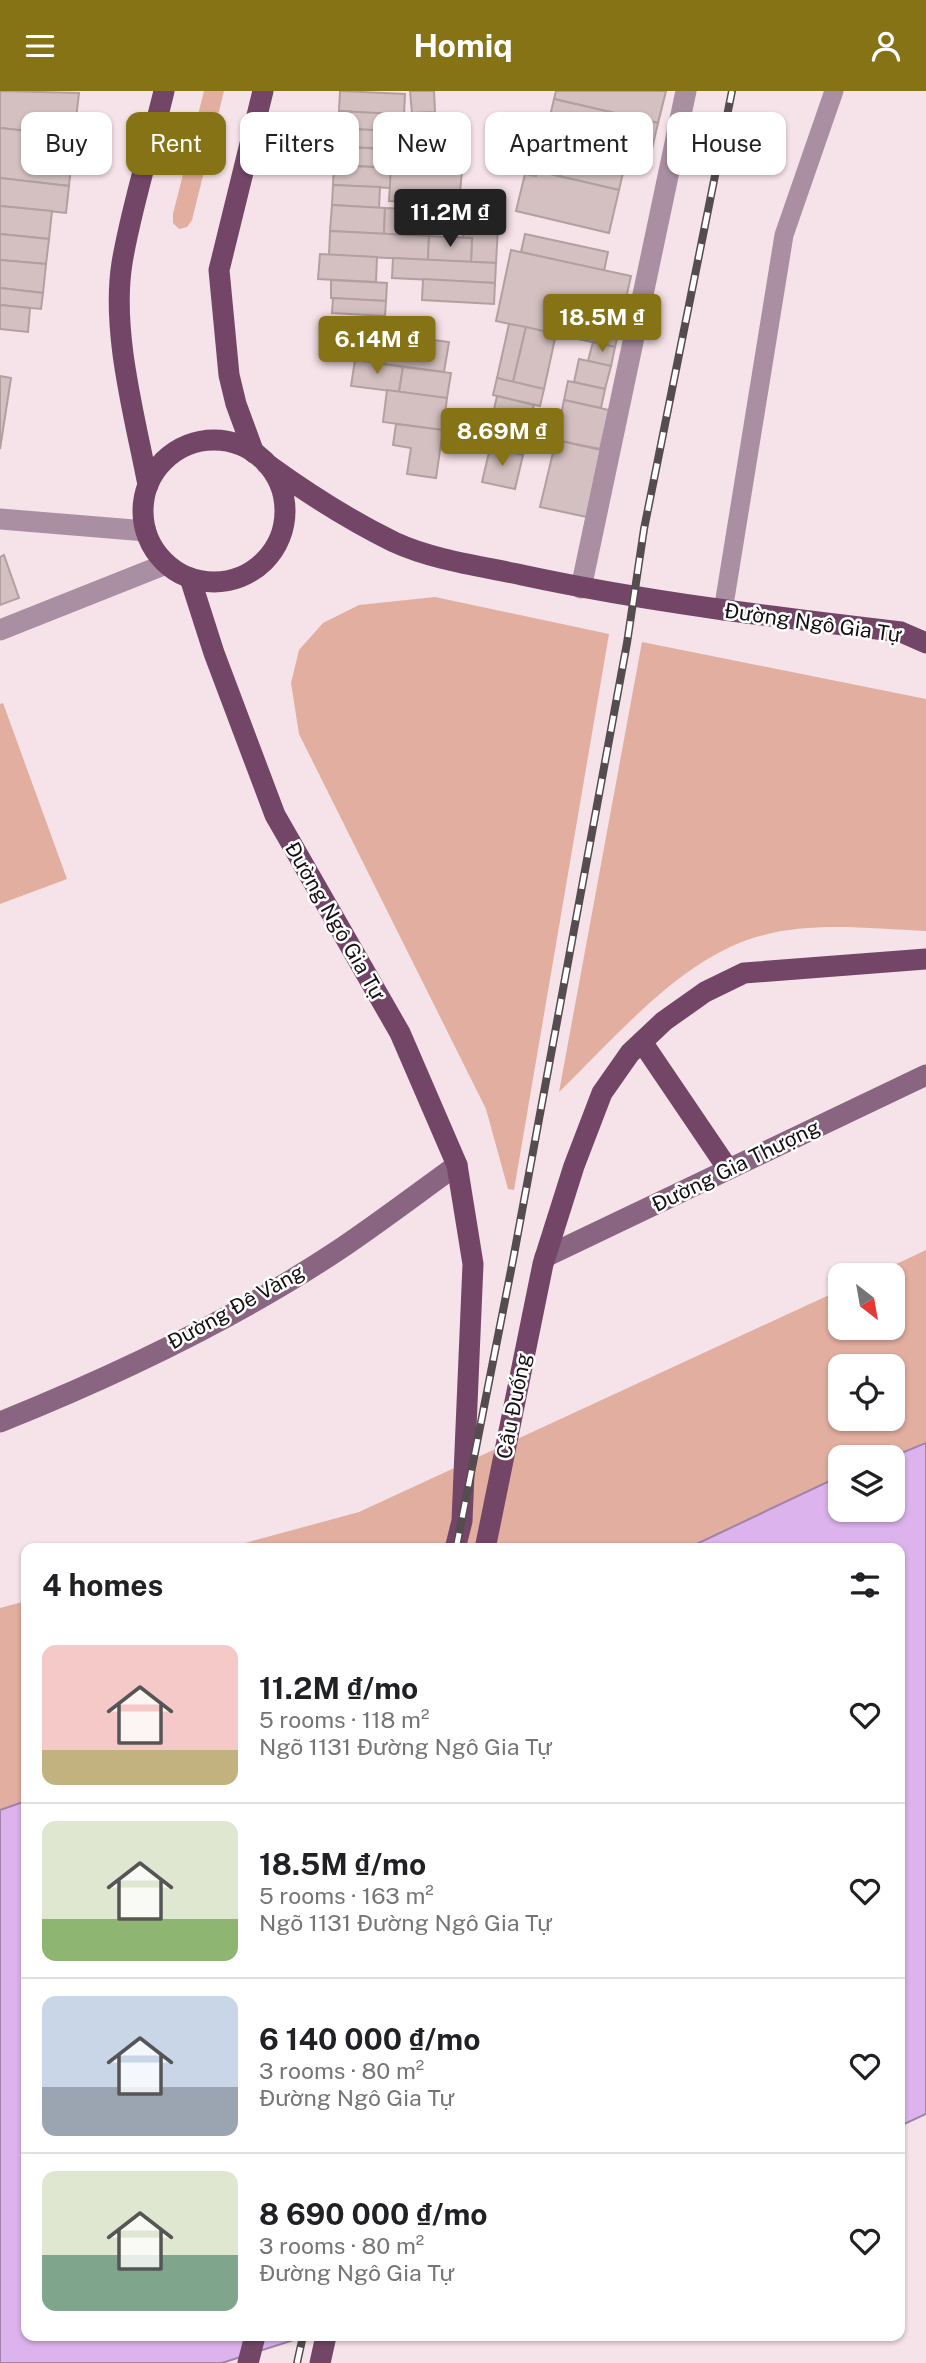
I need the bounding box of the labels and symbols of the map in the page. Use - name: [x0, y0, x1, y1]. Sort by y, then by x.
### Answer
- pin: 11.2M ₫: [385, 190, 515, 249]
- pin: 18.5M ₫: [537, 295, 667, 354]
- pin: 6.14M ₫: [312, 317, 442, 376]
- pin: 8.69M ₫: [437, 409, 567, 468]
- street label: Đường Ngô Gia Tự: [723, 598, 904, 647]
- street label: Đường Ngô Gia Tự: [280, 837, 391, 1005]
- street label: Đường Gia Thượng: [648, 1114, 824, 1217]
- street label: Đường Đê Vàng: [163, 1259, 308, 1354]
- north arrow: [828, 1263, 905, 1341]
- street label: Cầu Đuống: [491, 1351, 536, 1461]

